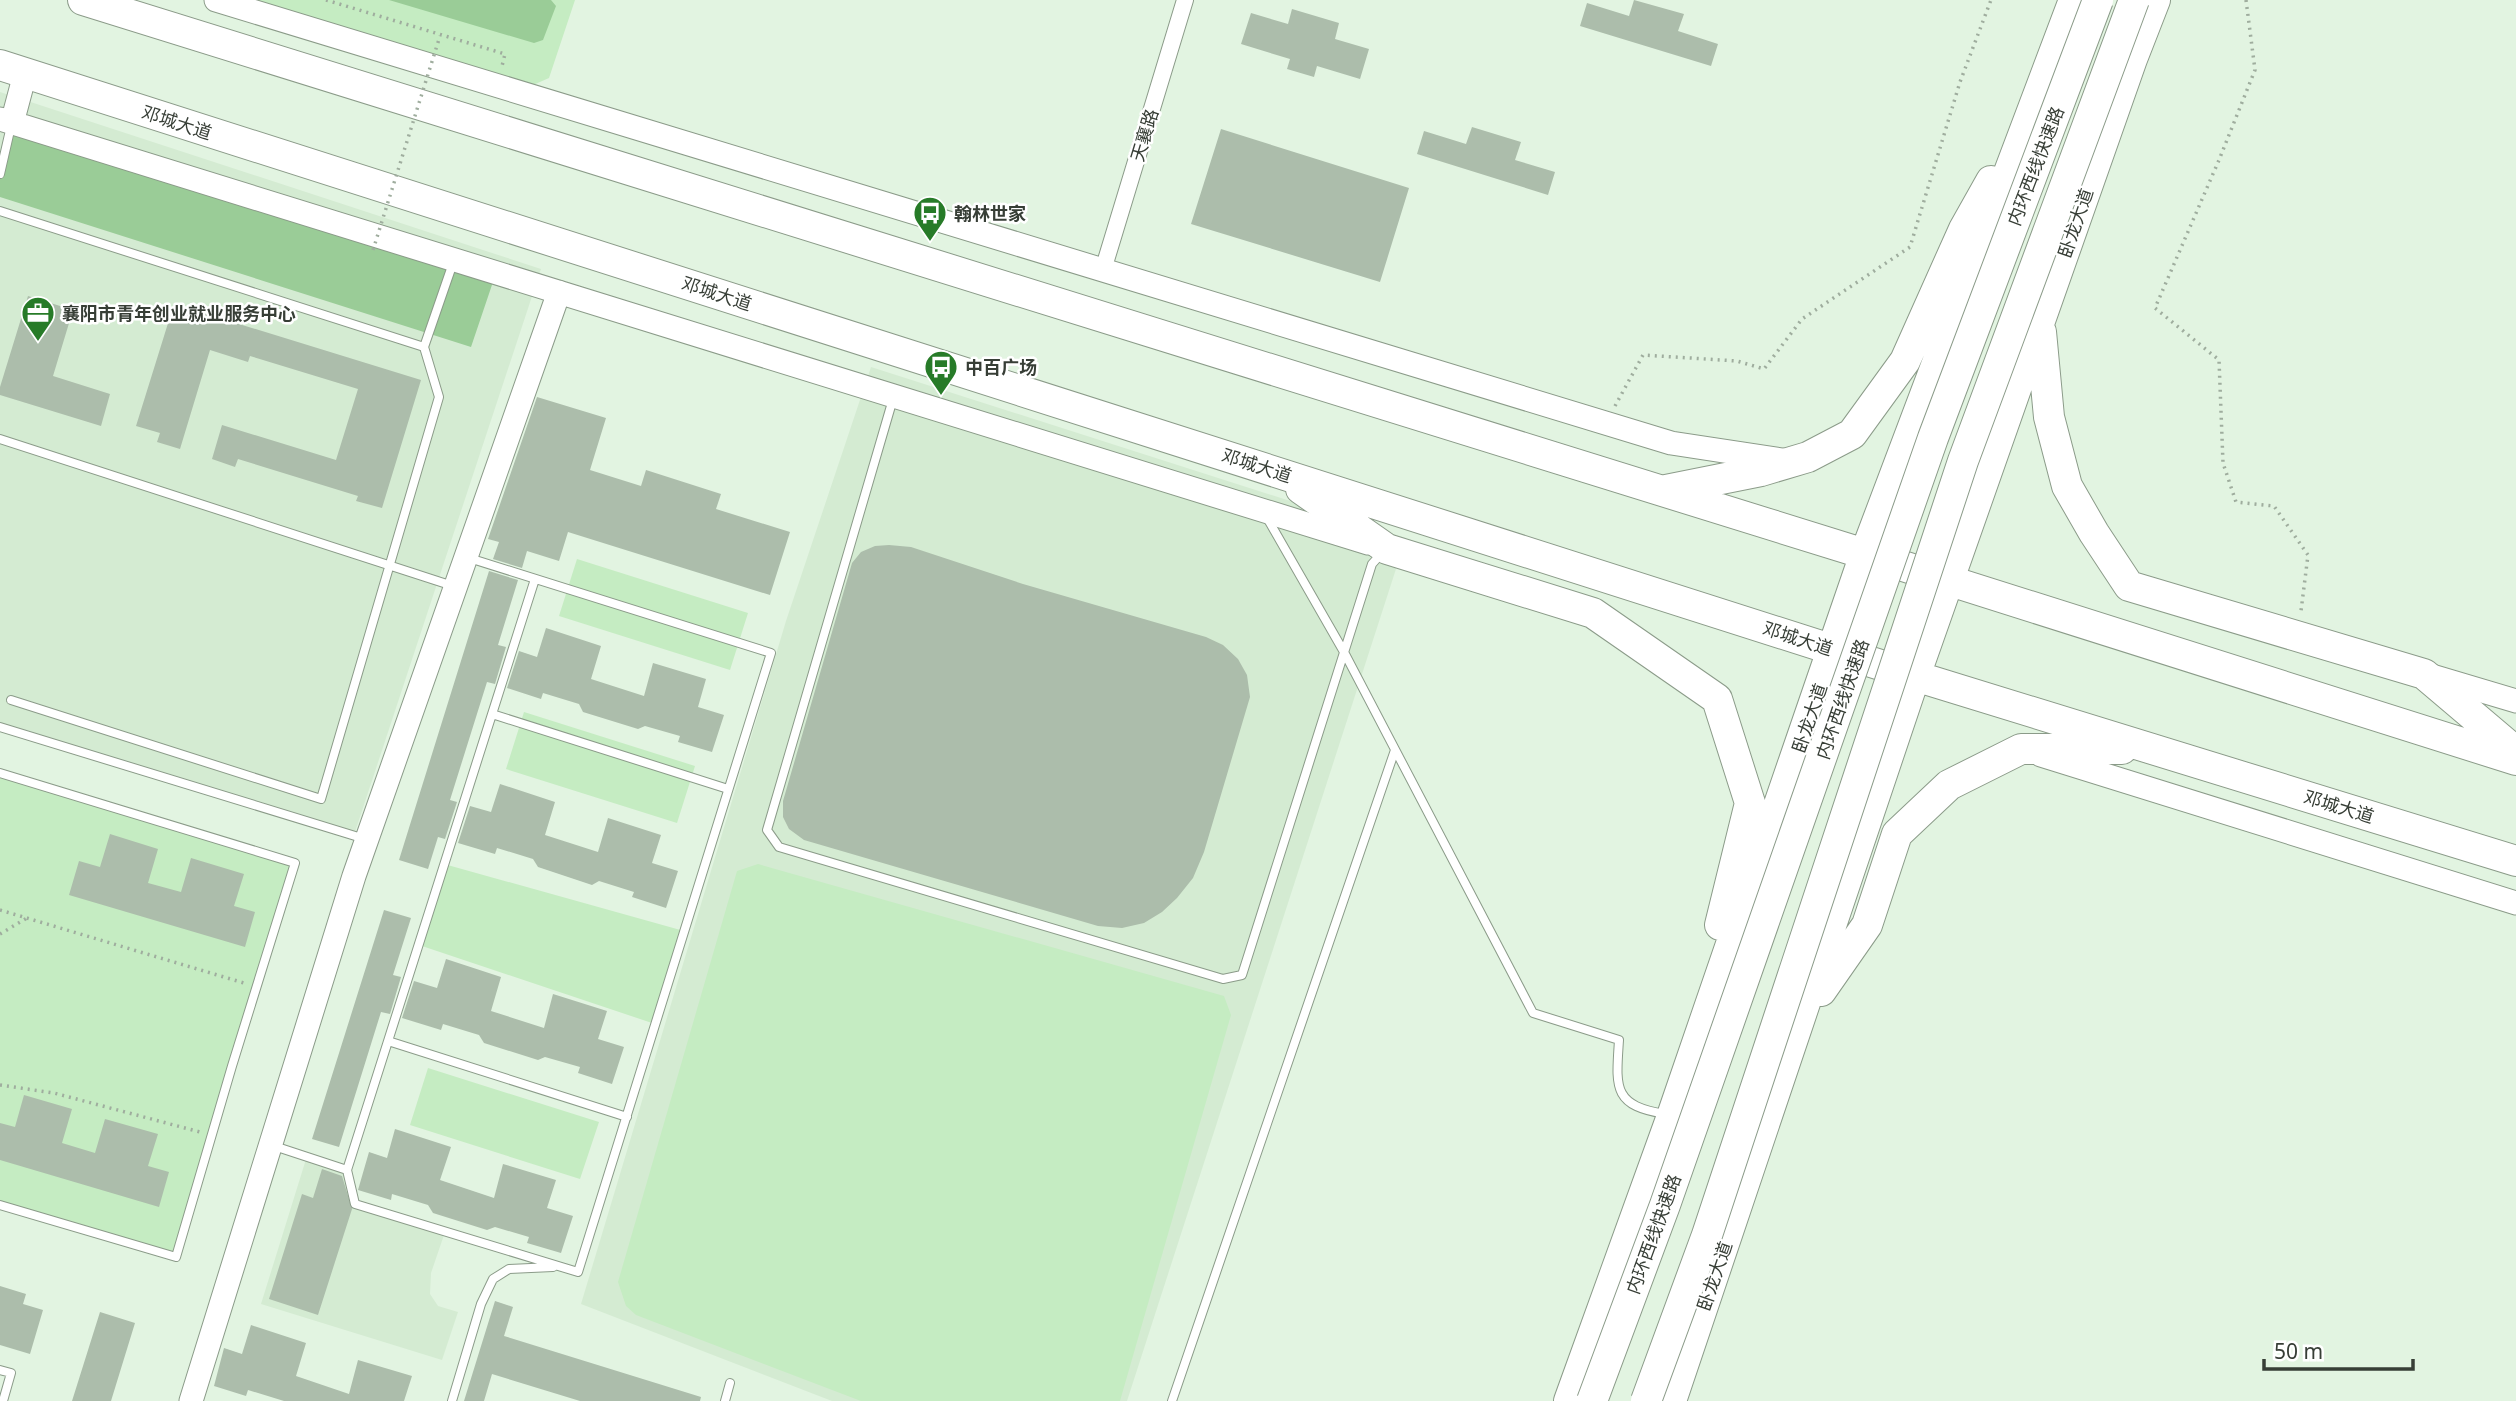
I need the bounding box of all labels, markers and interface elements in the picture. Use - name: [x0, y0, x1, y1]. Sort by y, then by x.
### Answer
- street label: 邓城大道: [139, 99, 215, 145]
- street label: 内环西线快速路: [2001, 103, 2069, 229]
- street label: 天襄路: [1125, 106, 1163, 164]
- street label: 卧龙大道: [2052, 185, 2098, 261]
- bus stop icon: 翰林世家: [911, 194, 949, 243]
- place label: 翰林世家: [954, 201, 1026, 225]
- street label: 邓城大道: [679, 270, 755, 316]
- office icon: 襄阳市青年创业就业服务中心: [19, 294, 57, 343]
- place label: 襄阳市青年创业就业服务中心: [62, 301, 296, 325]
- bus stop icon: 中百广场: [922, 348, 960, 397]
- place label: 中百广场: [965, 355, 1037, 379]
- street label: 邓城大道: [1219, 442, 1295, 488]
- street label: 邓城大道: [1760, 615, 1836, 661]
- street label: 内环西线快速路: [1810, 636, 1874, 762]
- street label: 卧龙大道: [1786, 680, 1832, 756]
- street label: 邓城大道: [2301, 784, 2377, 828]
- street label: 内环西线快速路: [1620, 1171, 1686, 1297]
- street label: 卧龙大道: [1691, 1238, 1737, 1314]
- scale bar: [2264, 1328, 2413, 1372]
- text: 50 m: [2274, 1337, 2323, 1365]

